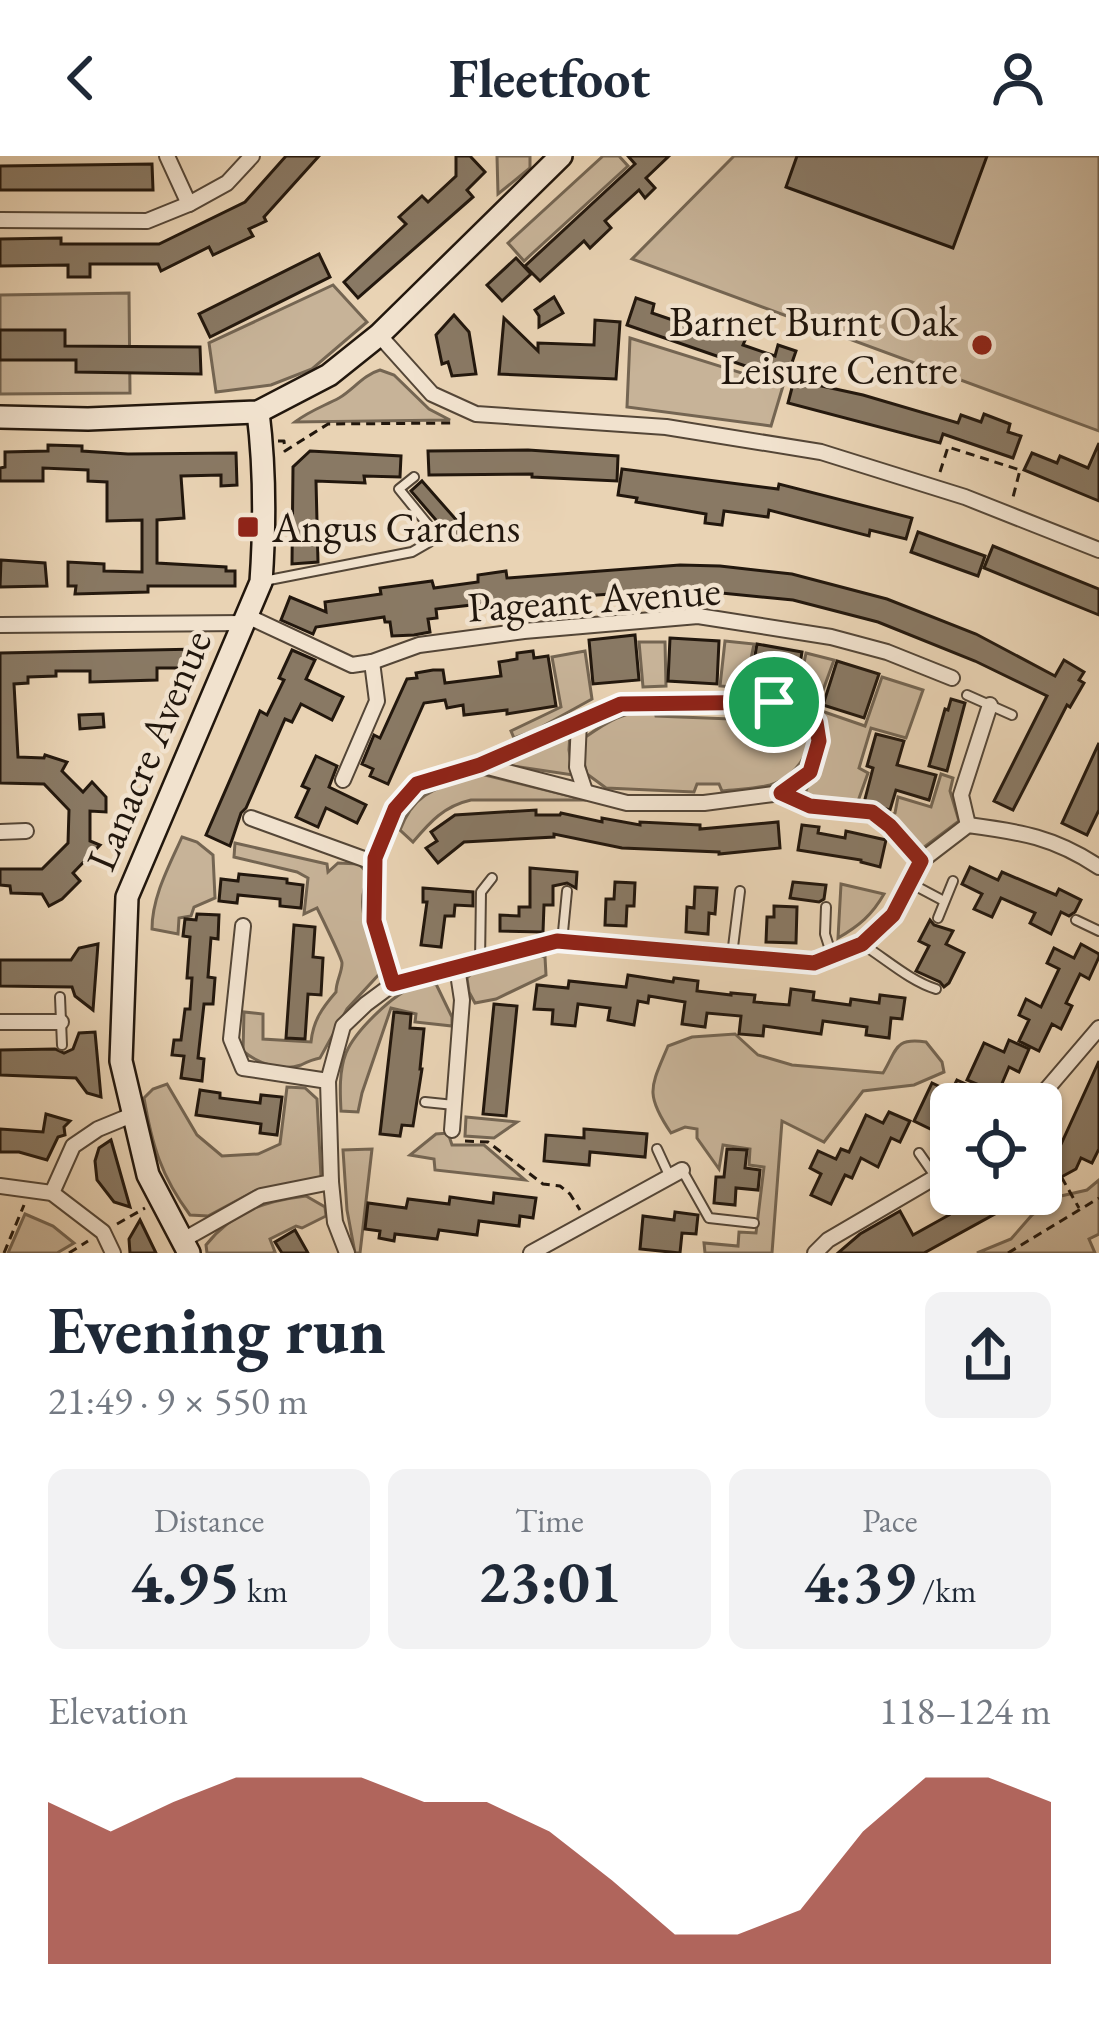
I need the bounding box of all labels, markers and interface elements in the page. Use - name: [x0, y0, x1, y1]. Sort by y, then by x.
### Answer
- text: Fleetfoot: [449, 43, 650, 113]
- icon: back: [48, 45, 114, 111]
- icon: person: [985, 45, 1051, 111]
- place label: Barnet Burnt Oak Leisure Centre: [669, 294, 959, 397]
- marker: Barnet Burnt Oak Leisure Centre: [969, 332, 995, 358]
- place label: Angus Gardens: [271, 500, 520, 555]
- marker: Angus Gardens: [235, 514, 261, 540]
- street label: Pageant Avenue: [466, 562, 722, 635]
- street label: Lanacre Avenue: [73, 622, 224, 879]
- pin: [723, 651, 825, 753]
- icon: arrive: [741, 669, 807, 735]
- map controls: [930, 1083, 1062, 1215]
- button: locate: [930, 1083, 1062, 1215]
- text: Evening run: [48, 1287, 386, 1373]
- button: share: [925, 1292, 1051, 1418]
- text: 21:49 · 9 × 550 m: [48, 1375, 308, 1426]
- text: Distance: [154, 1499, 264, 1542]
- text: Time: [515, 1499, 584, 1542]
- text: Pace: [862, 1499, 918, 1542]
- text: 4.95: [130, 1542, 240, 1620]
- text: 23:01: [478, 1542, 621, 1620]
- text: 4:39: [803, 1542, 915, 1620]
- text: km: [240, 1569, 288, 1612]
- text: /km: [915, 1569, 976, 1612]
- text: Elevation: [48, 1685, 188, 1736]
- text: 118–124 m: [879, 1685, 1051, 1736]

